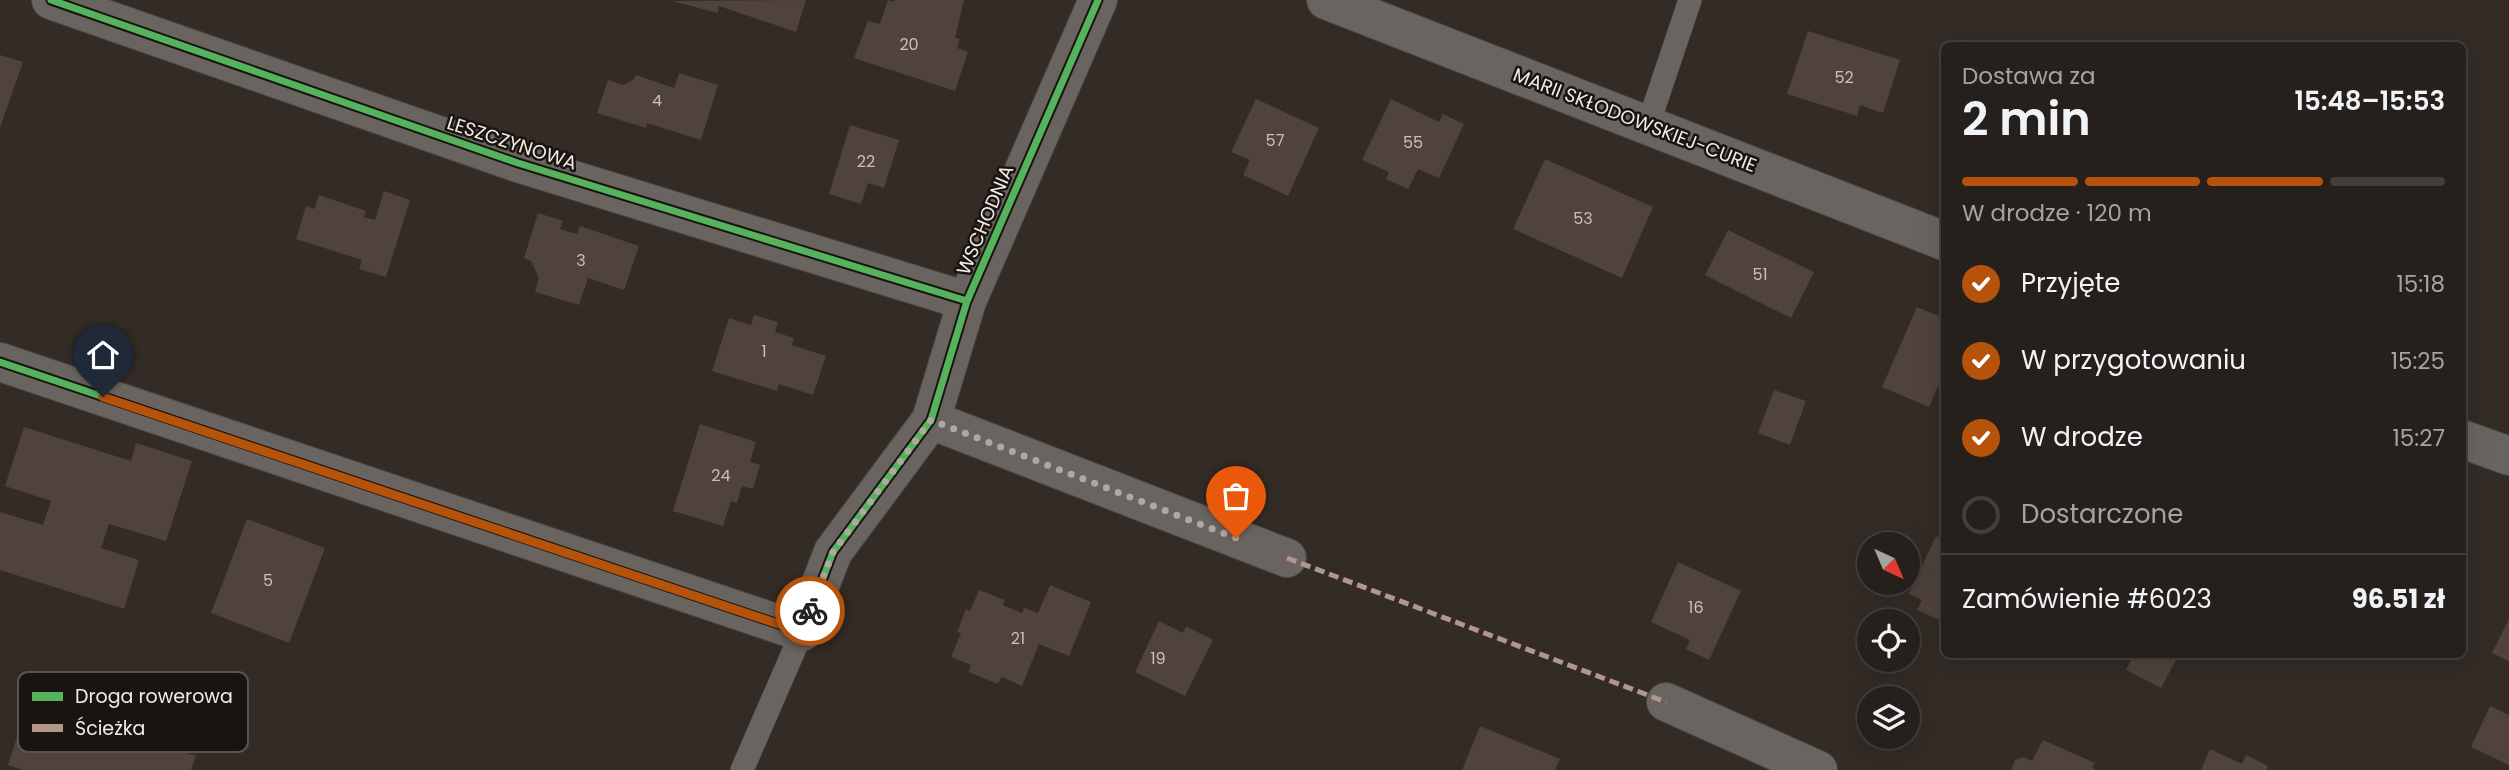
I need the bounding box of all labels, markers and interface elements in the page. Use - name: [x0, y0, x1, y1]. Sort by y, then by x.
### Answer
- house number: 20: [899, 33, 919, 56]
- text: Dostawa za: [1962, 60, 2095, 92]
- street label: MARII SKŁODOWSKIEJ-CURIE: [1509, 61, 1761, 179]
- house number: 52: [1834, 66, 1854, 89]
- text: 15:48–15:53: [2295, 83, 2445, 119]
- text: 2 min: [1962, 87, 2091, 151]
- house number: 4: [652, 89, 662, 112]
- street label: LESZCZYNOWA: [444, 109, 581, 177]
- house number: 57: [1266, 129, 1285, 152]
- house number: 55: [1403, 131, 1423, 154]
- house number: 22: [857, 150, 875, 173]
- street label: WSCHODNIA: [950, 161, 1020, 279]
- text: W drodze · 120 m: [1962, 197, 2152, 229]
- house number: 53: [1573, 207, 1593, 230]
- house number: 3: [576, 249, 586, 272]
- house number: 51: [1752, 263, 1768, 286]
- icon: check: [1962, 265, 2000, 303]
- text: Przyjęte: [2021, 265, 2120, 301]
- text: 15:18: [2396, 268, 2445, 300]
- pin: [73, 325, 133, 397]
- icon: home: [84, 336, 122, 374]
- house number: 1: [761, 340, 767, 363]
- icon: check: [1962, 342, 2000, 380]
- text: W przygotowaniu: [2021, 342, 2246, 378]
- text: 15:25: [2391, 345, 2445, 377]
- icon: check: [1962, 419, 2000, 457]
- text: W drodze: [2021, 419, 2143, 455]
- text: 15:27: [2393, 422, 2445, 454]
- house number: 24: [711, 464, 731, 487]
- pin: [1206, 466, 1266, 538]
- icon: bag: [1217, 477, 1255, 515]
- text: Dostarczone: [2021, 496, 2183, 532]
- north arrow: [1857, 532, 1920, 595]
- map controls: [1857, 532, 1920, 749]
- house number: 5: [263, 569, 273, 592]
- courier: [775, 576, 845, 646]
- text: Zamówienie #6023: [1962, 581, 2212, 617]
- text: 96.51 zł: [2352, 581, 2445, 617]
- icon: bike: [791, 592, 829, 630]
- house number: 16: [1688, 596, 1704, 619]
- button: locate: [1857, 609, 1920, 672]
- house number: 21: [1011, 627, 1025, 650]
- house number: 19: [1150, 647, 1166, 670]
- legend: [18, 672, 248, 752]
- text: Droga rowerowa: [75, 683, 233, 710]
- button: layers: [1857, 686, 1920, 749]
- text: Ścieżka: [75, 715, 145, 742]

